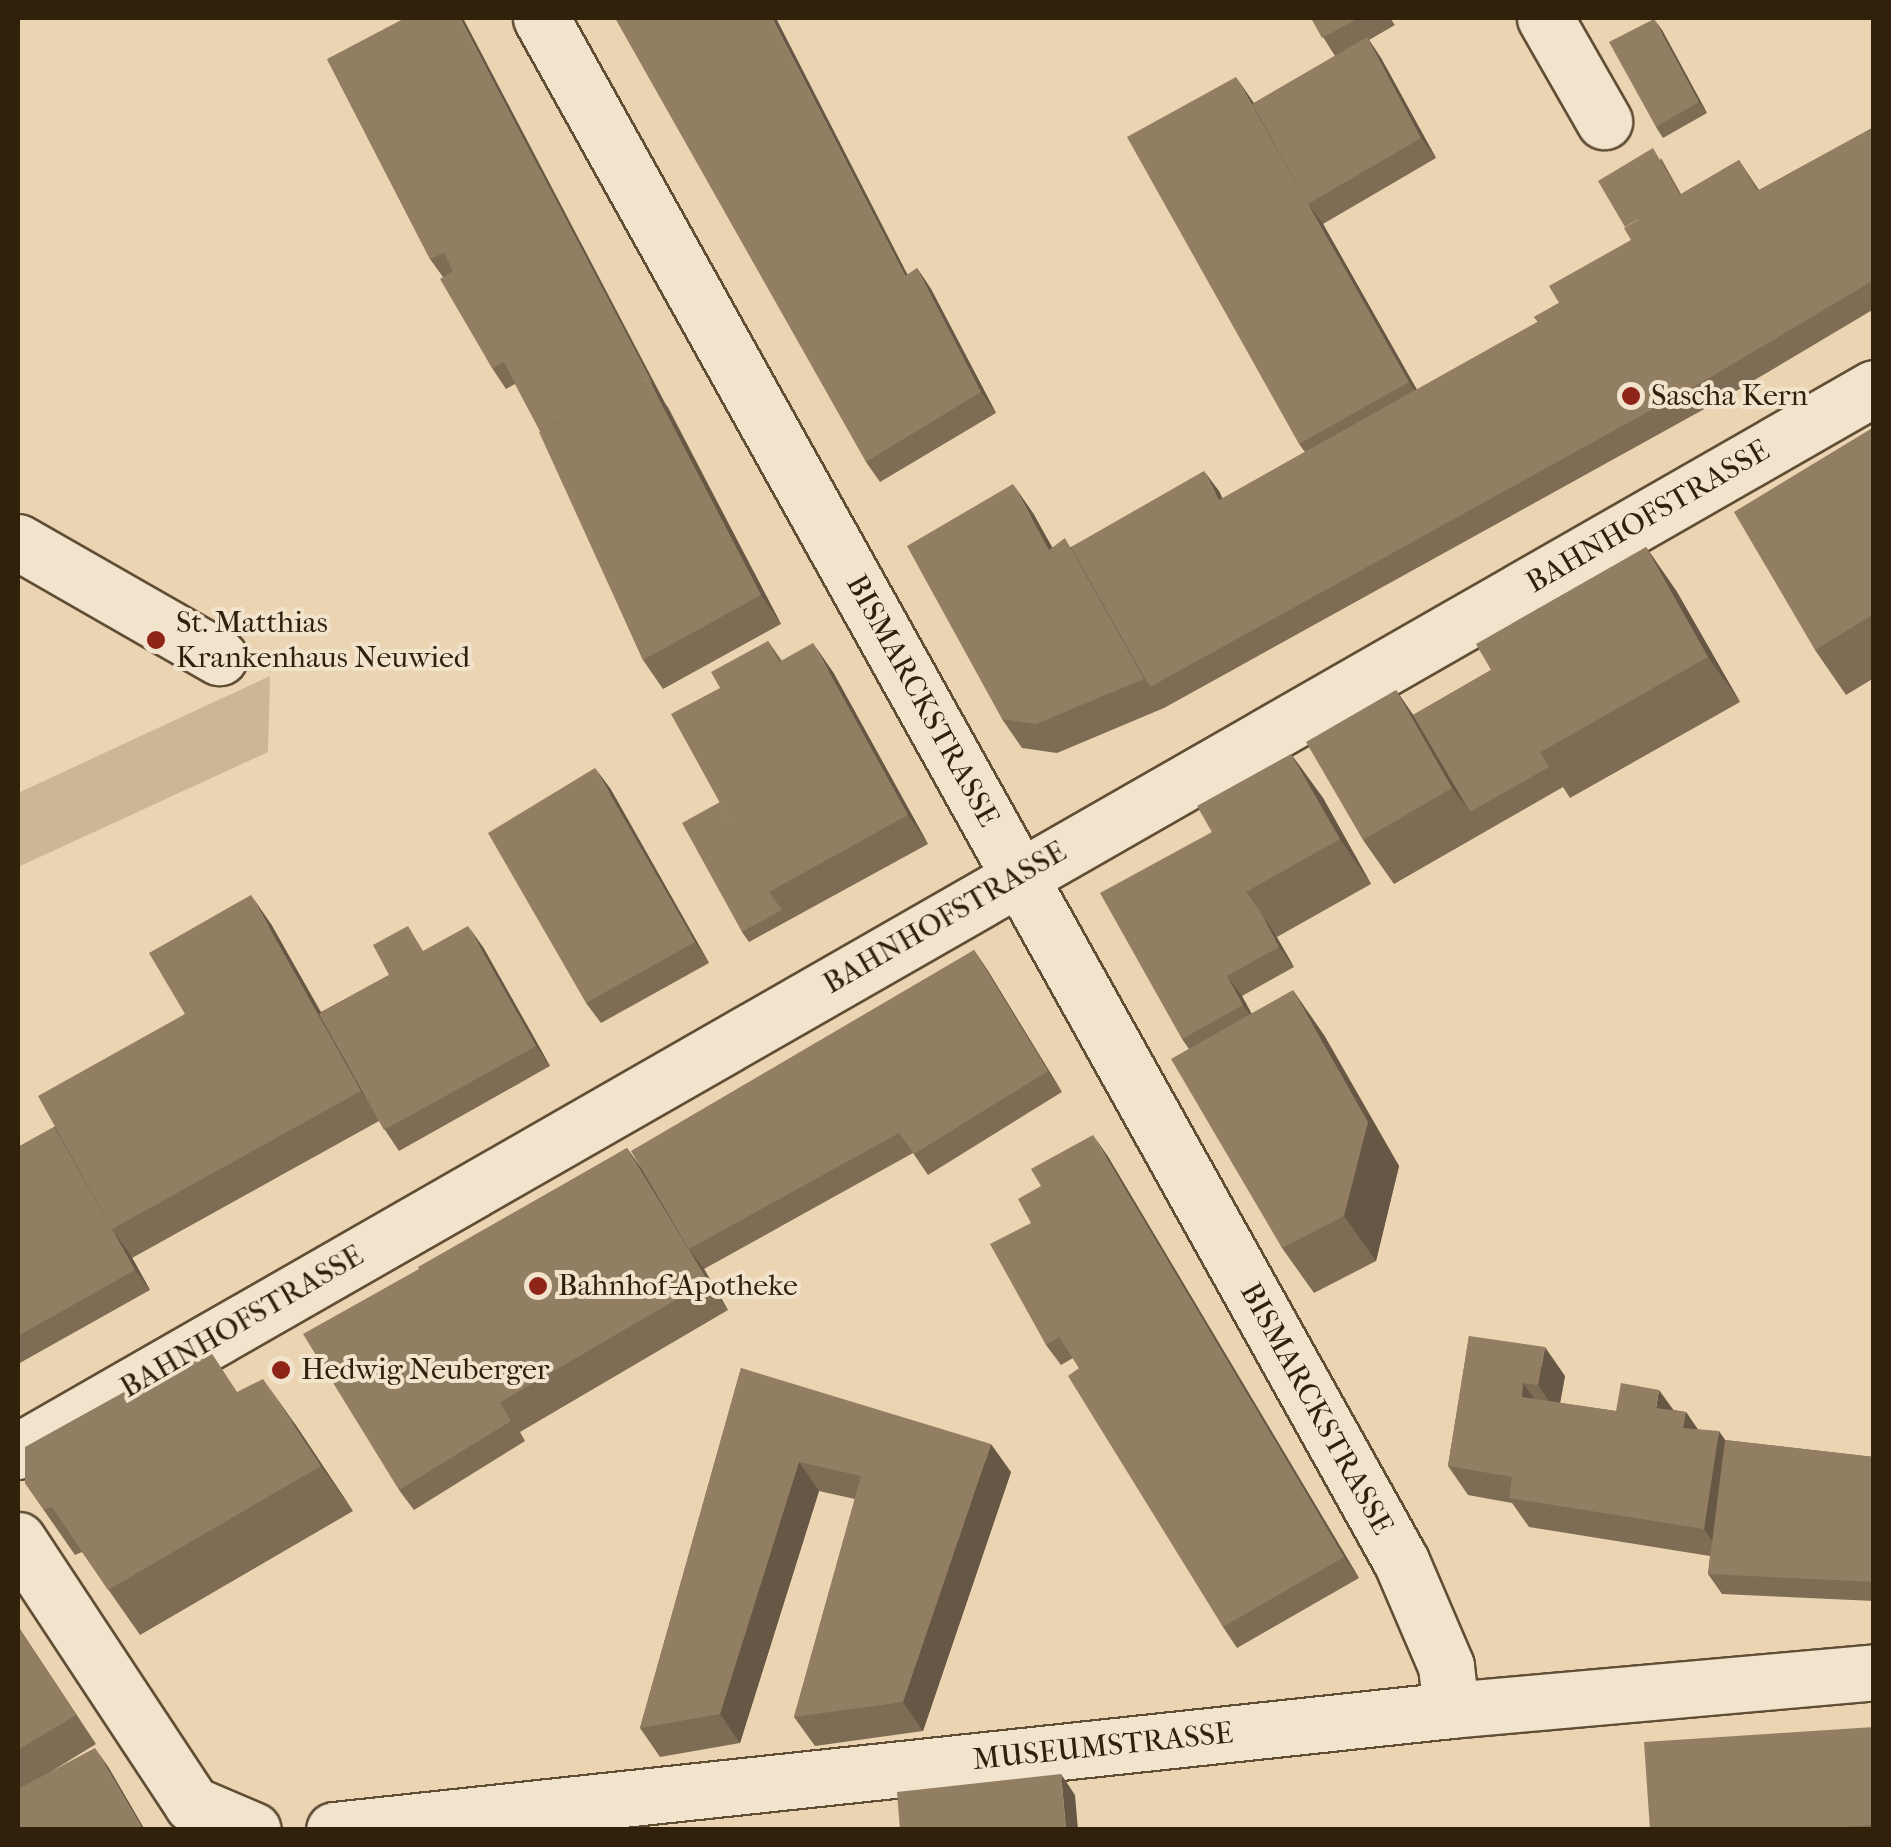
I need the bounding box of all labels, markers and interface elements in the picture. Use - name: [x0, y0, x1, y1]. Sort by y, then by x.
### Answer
- place label: Sascha Kern: [1651, 378, 1808, 414]
- marker: Sascha Kern: [1620, 385, 1642, 407]
- street label: BAHNHOFSTRASSE: [1520, 433, 1776, 601]
- street label: BISMARCKSTRASSE: [838, 569, 1006, 833]
- place label: St. Matthias Krankenhaus Neuwied: [176, 605, 470, 676]
- marker: St. Matthias Krankenhaus Neuwied: [145, 629, 167, 651]
- street label: BAHNHOFSTRASSE: [817, 834, 1073, 1002]
- street label: BAHNHOFSTRASSE: [114, 1238, 370, 1406]
- place label: Bahnhof-Apotheke: [558, 1268, 798, 1304]
- marker: Bahnhof-Apotheke: [527, 1275, 549, 1297]
- street label: BISMARCKSTRASSE: [1232, 1277, 1400, 1541]
- place label: Hedwig Neuberger: [301, 1352, 550, 1388]
- marker: Hedwig Neuberger: [270, 1359, 292, 1381]
- street label: MUSEUMSTRASSE: [971, 1715, 1235, 1779]

